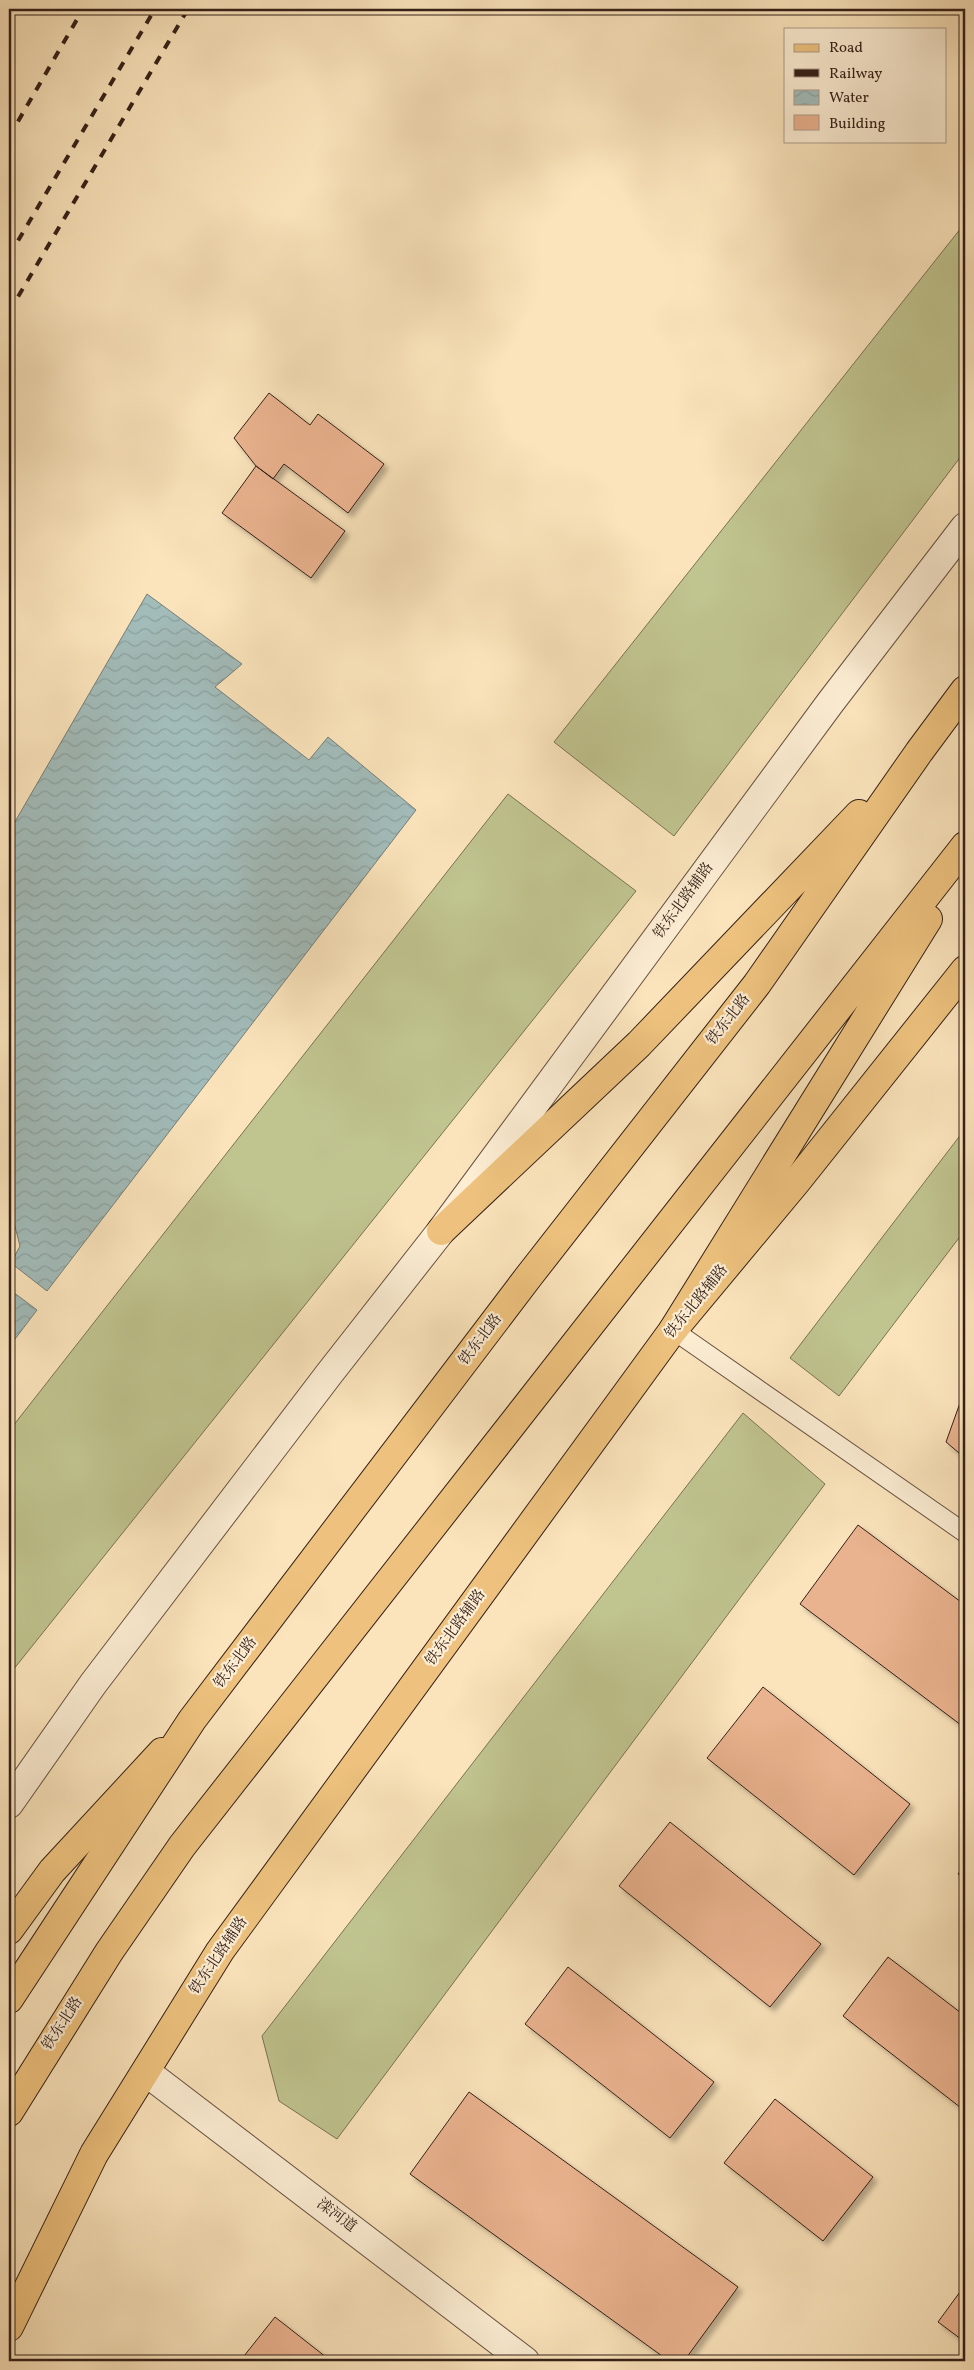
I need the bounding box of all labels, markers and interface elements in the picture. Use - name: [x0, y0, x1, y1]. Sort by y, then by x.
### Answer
- legend: [784, 28, 946, 142]
- text: Road: [829, 38, 863, 59]
- text: Railway: [829, 64, 882, 85]
- text: Water: [829, 88, 869, 109]
- text: Building: [829, 114, 886, 135]
- street label: 铁东北路辅路: [649, 858, 719, 944]
- street label: 铁东北路: [702, 990, 756, 1050]
- street label: 铁东北路辅路: [661, 1260, 733, 1344]
- street label: 铁东北路: [455, 1310, 507, 1370]
- street label: 铁东北路辅路: [421, 1585, 491, 1671]
- street label: 铁东北路: [210, 1633, 262, 1693]
- street label: 铁东北路辅路: [185, 1913, 253, 1999]
- street label: 铁东北路: [38, 1993, 88, 2055]
- street label: 滦河道: [312, 2194, 360, 2238]

